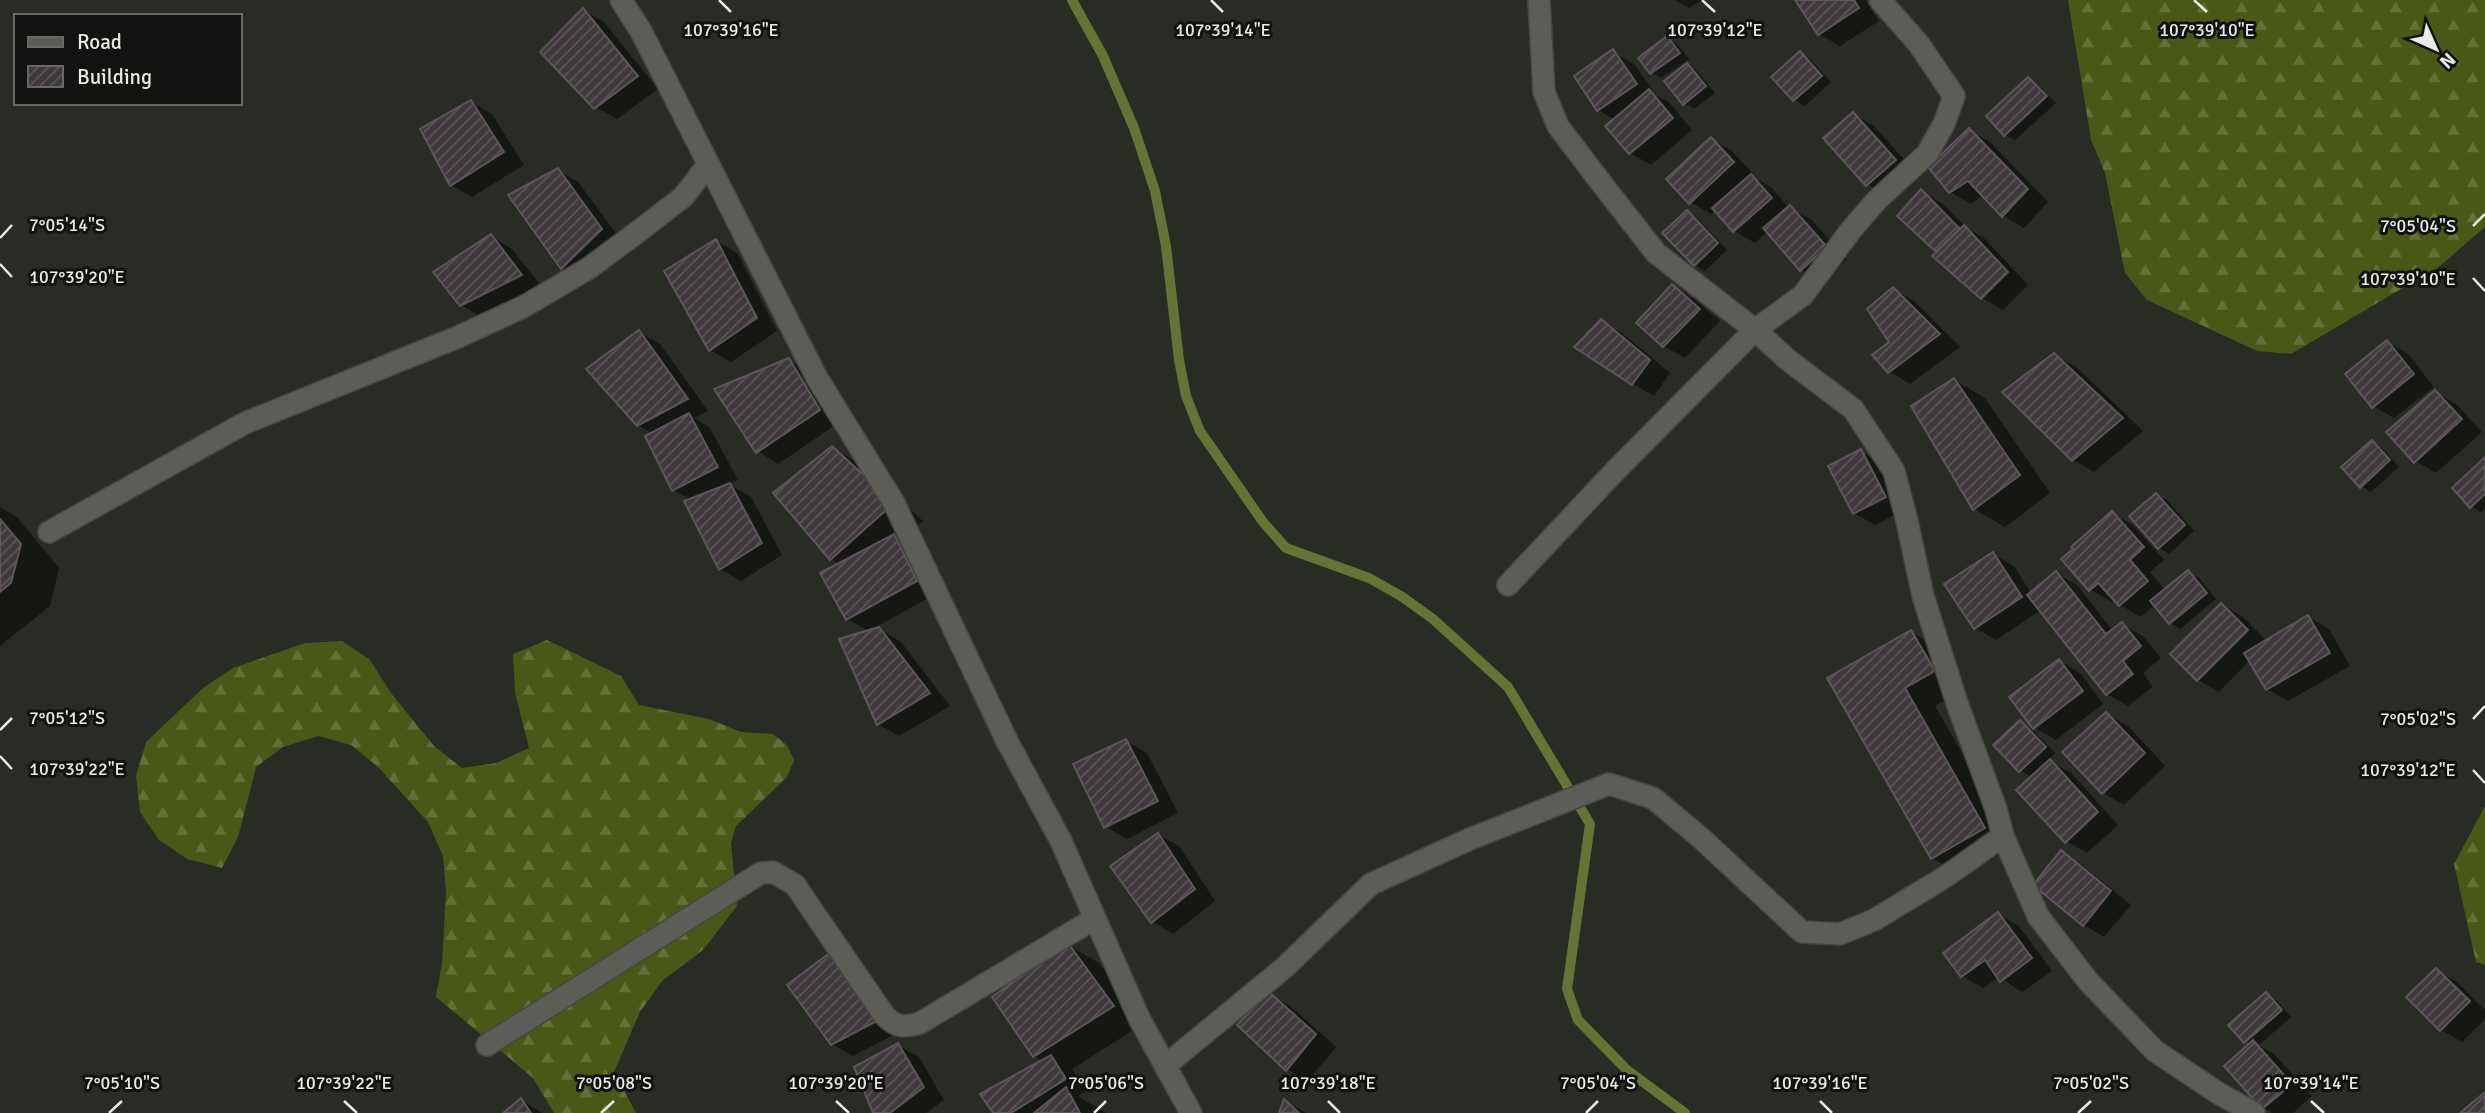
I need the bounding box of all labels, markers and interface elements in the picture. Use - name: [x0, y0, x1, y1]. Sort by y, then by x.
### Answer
- legend: [14, 14, 242, 105]
- north arrow: [2401, 14, 2471, 84]
- text: 107°39'16"E: [683, 19, 779, 41]
- text: 107°39'14"E: [1175, 19, 1271, 41]
- text: 107°39'12"E: [1667, 19, 1763, 41]
- text: 107°39'10"E: [2159, 19, 2255, 41]
- text: Road: [77, 29, 122, 55]
- text: N: [2434, 47, 2460, 73]
- text: Building: [77, 64, 152, 90]
- text: 7°05'14"S: [29, 214, 105, 236]
- text: 7°05'04"S: [2380, 215, 2456, 237]
- text: 107°39'20"E: [29, 266, 125, 288]
- text: 107°39'10"E: [2360, 268, 2456, 290]
- text: 7°05'12"S: [29, 707, 105, 729]
- text: 7°05'02"S: [2380, 708, 2456, 730]
- text: 107°39'22"E: [29, 758, 125, 780]
- text: 107°39'12"E: [2360, 759, 2456, 781]
- text: 7°05'10"S: [84, 1072, 160, 1094]
- text: 107°39'22"E: [296, 1072, 392, 1094]
- text: 7°05'08"S: [576, 1072, 652, 1094]
- text: 107°39'20"E: [788, 1072, 884, 1094]
- text: 7°05'06"S: [1068, 1072, 1144, 1094]
- text: 107°39'18"E: [1280, 1072, 1376, 1094]
- text: 7°05'04"S: [1560, 1072, 1636, 1094]
- text: 107°39'16"E: [1772, 1072, 1868, 1094]
- text: 7°05'02"S: [2053, 1072, 2129, 1094]
- text: 107°39'14"E: [2263, 1072, 2359, 1094]

